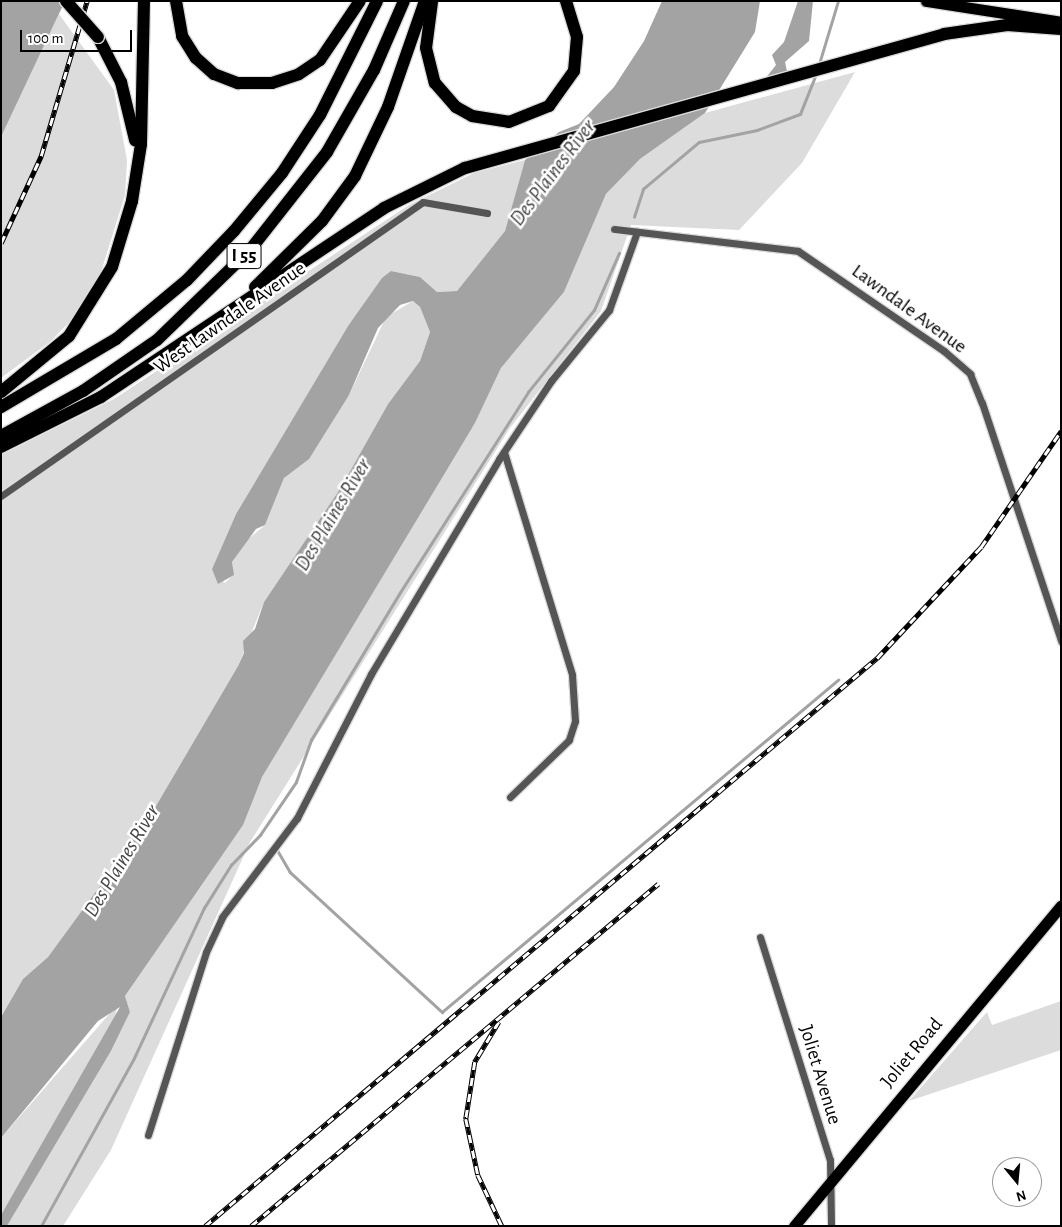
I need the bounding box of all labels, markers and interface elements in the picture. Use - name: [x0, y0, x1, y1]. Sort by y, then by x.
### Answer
- scale bar: [22, 20, 135, 52]
- text: 100 m: [28, 31, 63, 46]
- water label: Des Plaines River: [505, 115, 601, 231]
- road number: I 55: [226, 240, 262, 272]
- street label: West Lawndale Avenue: [149, 257, 311, 379]
- street label: Lawndale Avenue: [847, 259, 971, 359]
- water label: Des Plaines River: [290, 454, 376, 576]
- water label: Des Plaines River: [79, 800, 165, 922]
- street label: Joliet Road: [876, 1013, 948, 1093]
- street label: Joliet Avenue: [794, 1022, 846, 1128]
- north arrow: [992, 1157, 1042, 1207]
- text: N: [1014, 1187, 1028, 1204]

